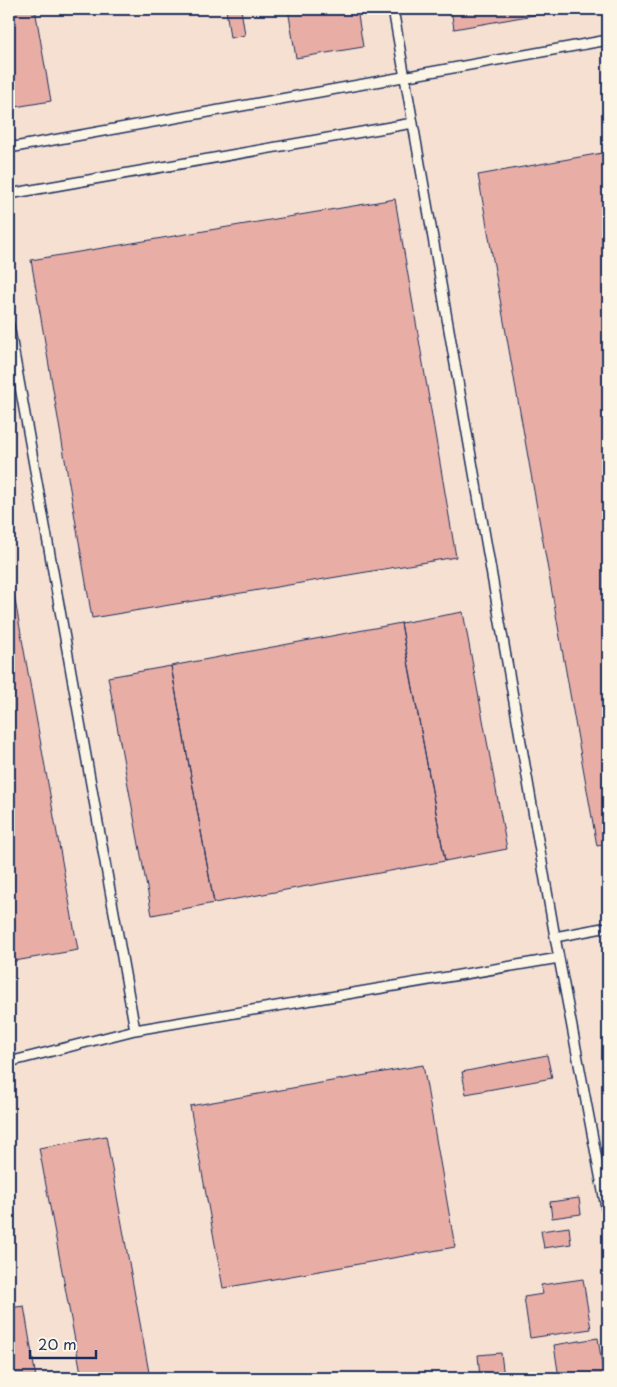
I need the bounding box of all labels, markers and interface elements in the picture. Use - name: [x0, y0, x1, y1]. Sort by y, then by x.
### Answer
- scale bar: [30, 1327, 96, 1359]
- text: 20 m: [38, 1332, 77, 1355]

